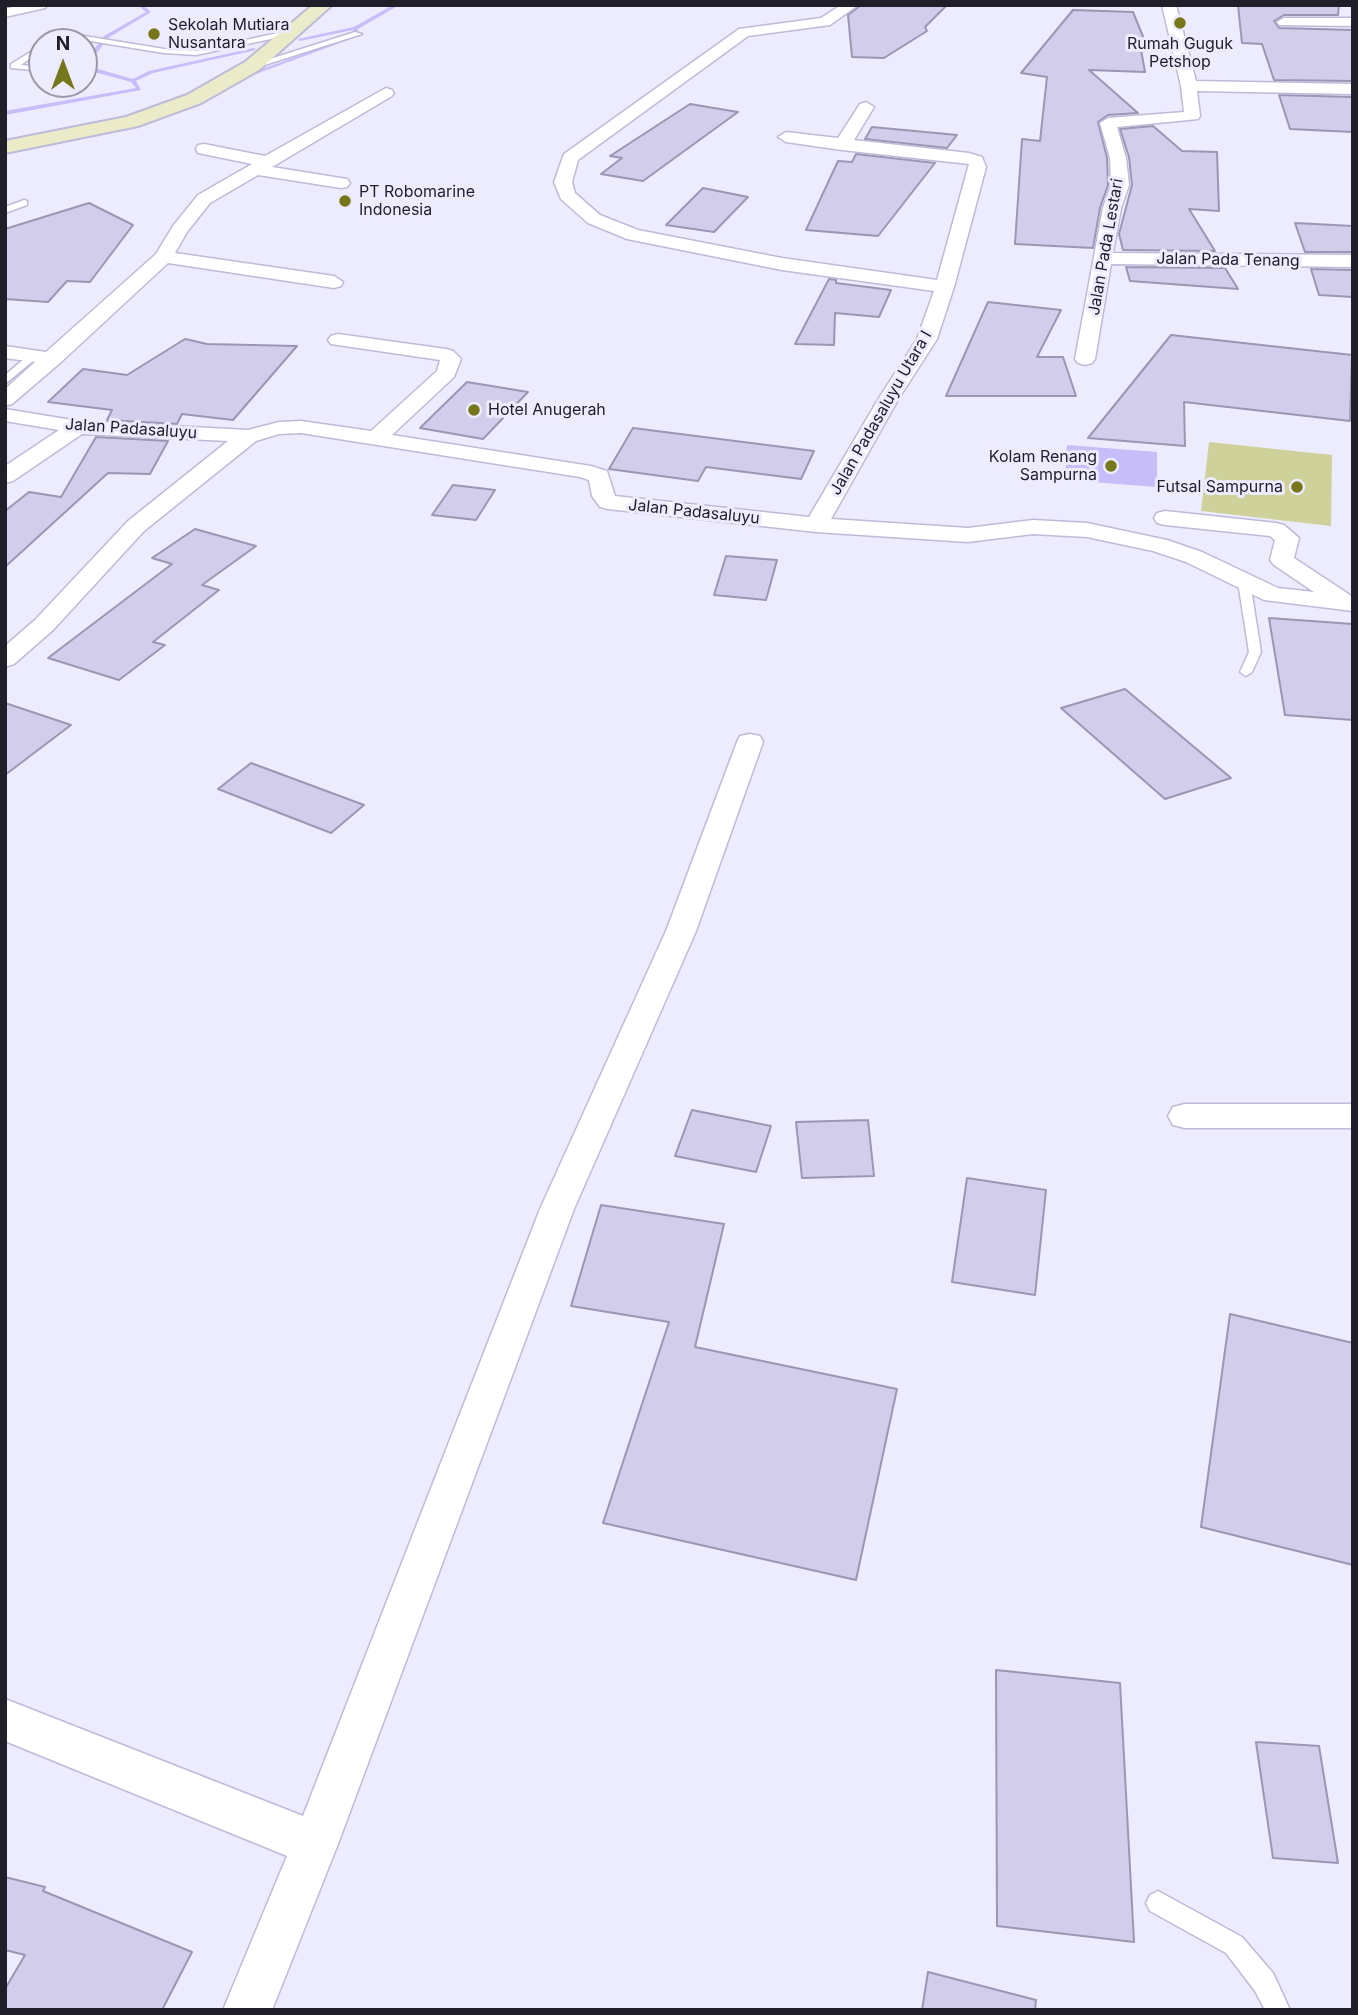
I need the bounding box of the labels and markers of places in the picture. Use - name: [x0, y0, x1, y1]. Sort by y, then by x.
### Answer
- place label: Sekolah Mutiara Nusantara: [168, 15, 289, 53]
- marker: Rumah Guguk Petshop: [1172, 15, 1188, 31]
- marker: Sekolah Mutiara Nusantara: [146, 26, 162, 42]
- place label: Rumah Guguk Petshop: [1127, 34, 1233, 72]
- place label: PT Robomarine Indonesia: [359, 182, 475, 220]
- marker: PT Robomarine Indonesia: [337, 193, 353, 209]
- place label: Hotel Anugerah: [488, 400, 606, 420]
- marker: Hotel Anugerah: [466, 402, 482, 418]
- place label: Kolam Renang Sampurna: [989, 447, 1097, 485]
- marker: Kolam Renang Sampurna: [1103, 458, 1119, 474]
- place label: Futsal Sampurna: [1157, 477, 1283, 497]
- marker: Futsal Sampurna: [1289, 479, 1305, 495]

